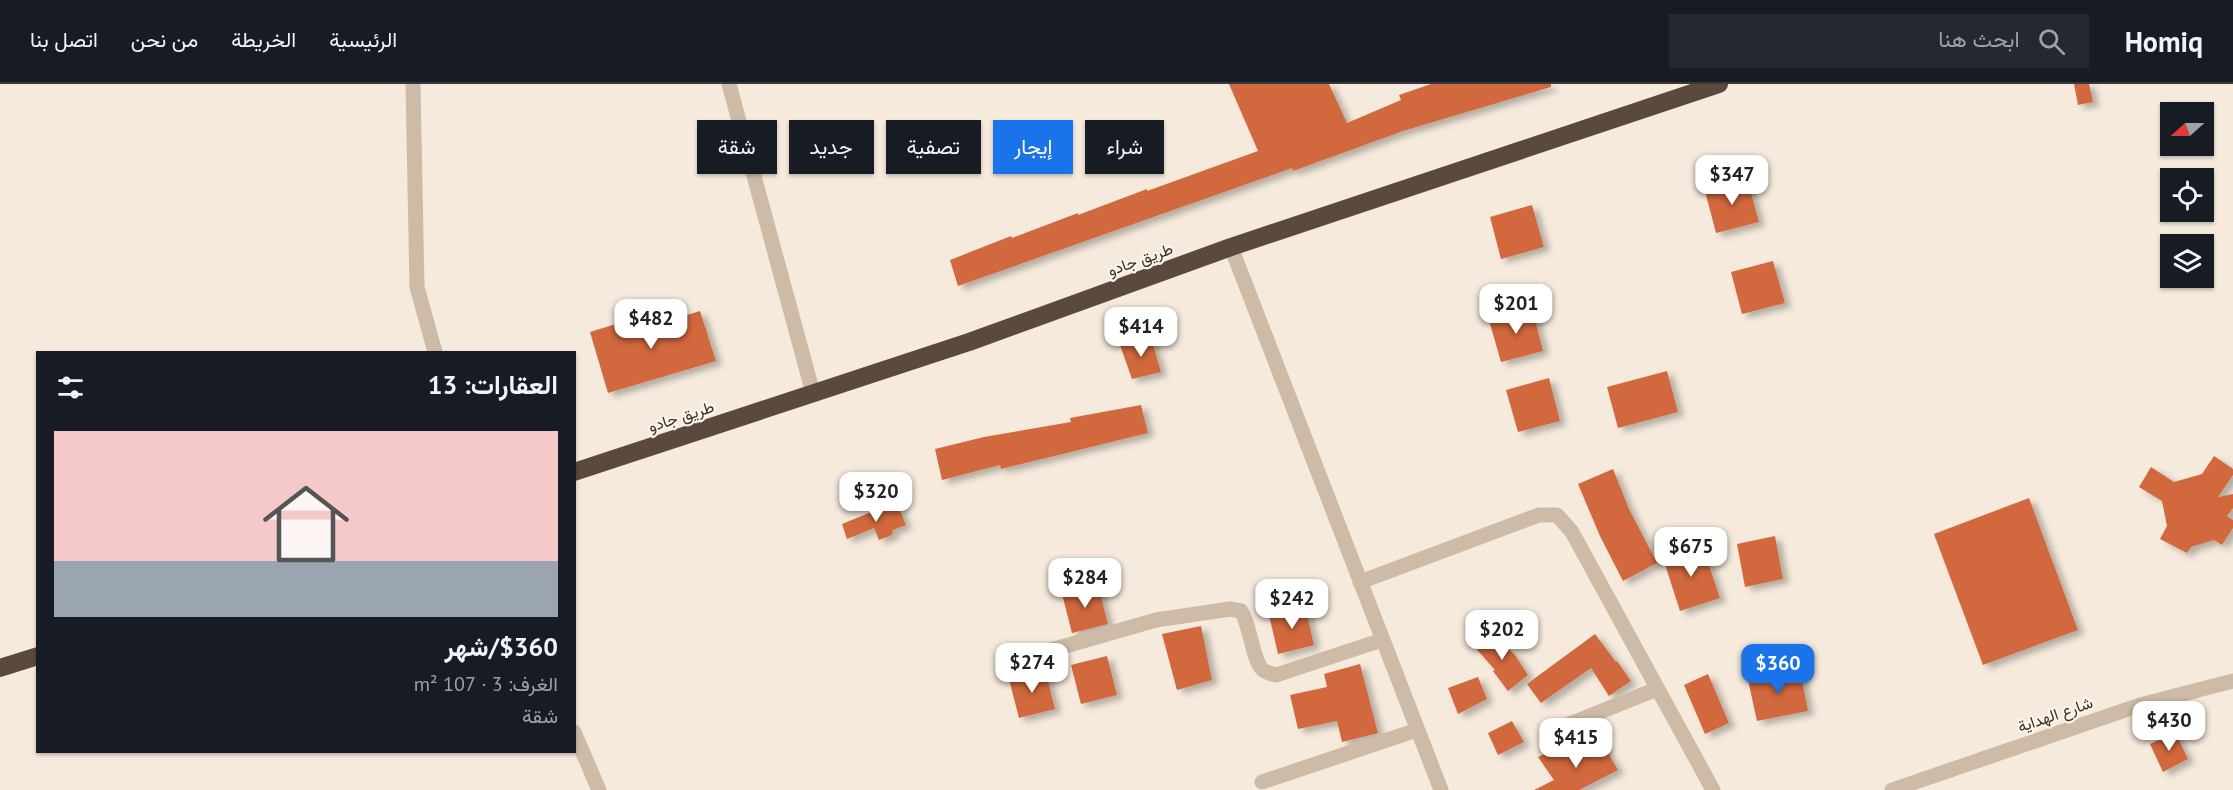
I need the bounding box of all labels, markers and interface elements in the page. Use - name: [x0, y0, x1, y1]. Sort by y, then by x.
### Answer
- search box: [1669, 14, 2089, 68]
- text: Homiq: [2125, 23, 2203, 60]
- text: ابحث هنا: [1938, 25, 2020, 53]
- icon: search: [2035, 25, 2068, 58]
- text: اتصل بنا: [30, 26, 98, 53]
- text: من نحن: [131, 26, 198, 53]
- text: الخريطة: [231, 26, 296, 53]
- text: الرئيسية: [329, 26, 397, 53]
- north arrow: [2160, 102, 2214, 156]
- map controls: [2160, 102, 2214, 288]
- chip: شقة: [697, 120, 777, 174]
- chip: جديد: [789, 120, 874, 174]
- chip: تصفية: [886, 120, 981, 174]
- chip: إيجار: [993, 120, 1073, 174]
- chip: شراء: [1085, 120, 1164, 174]
- pin: $347: [1696, 155, 1768, 206]
- text: $347: [1709, 161, 1755, 187]
- button: locate: [2160, 168, 2214, 222]
- button: layers: [2160, 234, 2214, 288]
- street label: طريق جادو: [1105, 238, 1176, 281]
- pin: $201: [1480, 284, 1552, 335]
- text: $201: [1493, 290, 1539, 316]
- pin: $482: [615, 299, 687, 350]
- text: $482: [628, 305, 674, 331]
- pin: $414: [1105, 307, 1177, 358]
- text: $414: [1118, 313, 1164, 339]
- text: العقارات: 13: [428, 368, 558, 401]
- icon: filters: [54, 371, 87, 404]
- street label: طريق جادو: [646, 396, 717, 437]
- icon: home: [252, 470, 360, 578]
- pin: $320: [840, 472, 912, 523]
- text: $320: [853, 478, 899, 504]
- pin: $675: [1655, 527, 1727, 578]
- text: $675: [1668, 533, 1714, 559]
- pin: $284: [1049, 558, 1121, 609]
- text: $284: [1062, 564, 1108, 590]
- pin: $242: [1256, 579, 1328, 630]
- text: $242: [1269, 585, 1315, 611]
- pin: $202: [1466, 610, 1538, 661]
- text: $202: [1479, 616, 1525, 642]
- text: $360/شهر: [444, 630, 558, 663]
- pin: $274: [996, 643, 1068, 694]
- pin: $360: [1742, 644, 1814, 695]
- text: $274: [1009, 649, 1055, 675]
- text: $360: [1755, 650, 1801, 676]
- text: الغرف: 3 · 107 m²: [414, 671, 558, 697]
- street label: شارع الهداية: [2015, 692, 2096, 738]
- pin: $430: [2133, 701, 2205, 752]
- text: شقة: [522, 703, 558, 729]
- text: $430: [2146, 707, 2192, 733]
- pin: $415: [1540, 718, 1612, 769]
- text: $415: [1553, 724, 1599, 750]

